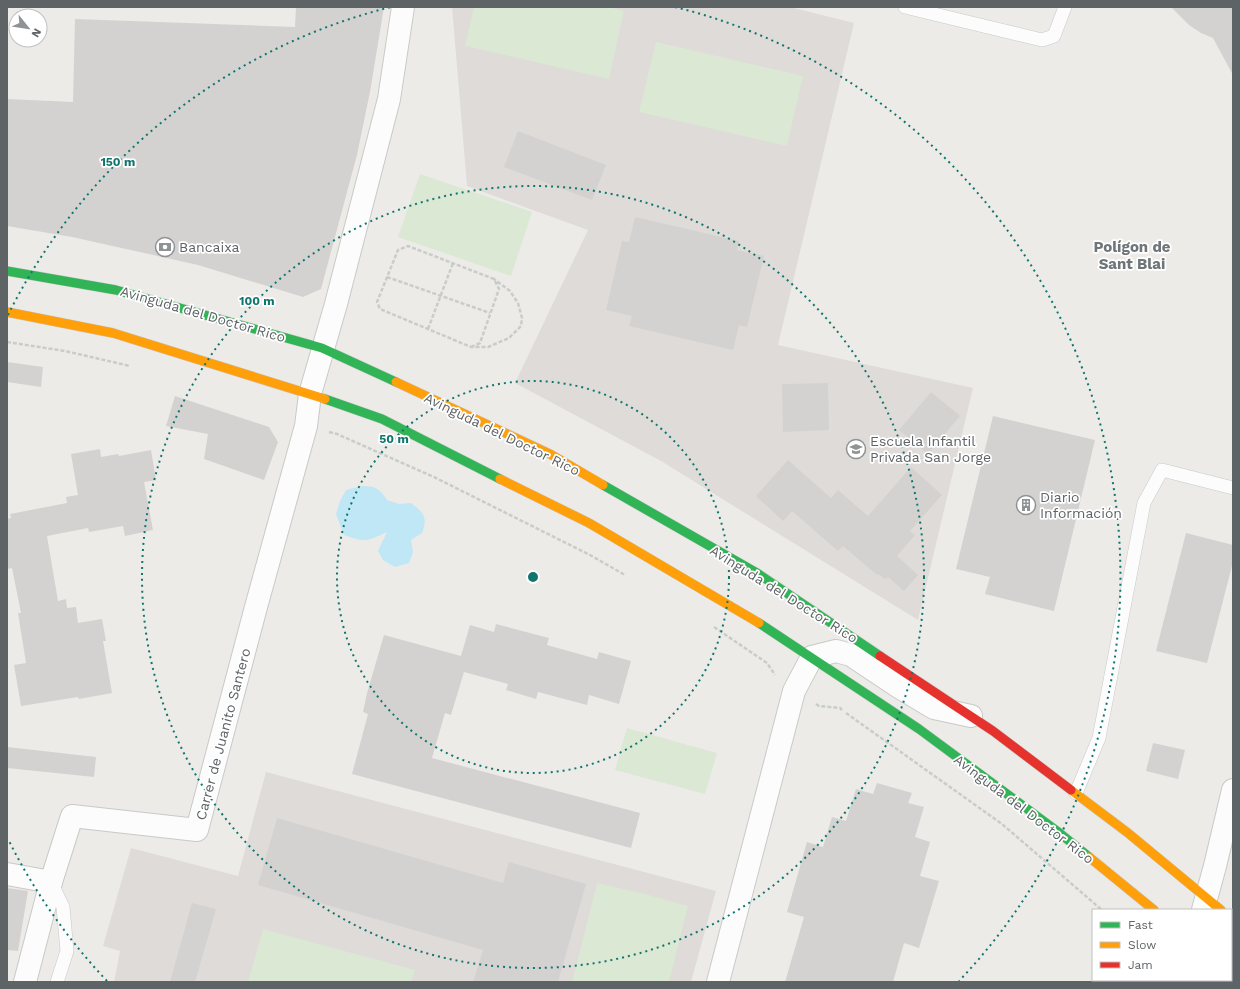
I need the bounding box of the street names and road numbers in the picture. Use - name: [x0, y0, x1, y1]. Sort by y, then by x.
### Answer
- street label: Avinguda del Doctor Rico: [119, 283, 287, 345]
- street label: Avinguda del Doctor Rico: [422, 389, 582, 479]
- street label: Avinguda del Doctor Rico: [707, 542, 861, 646]
- street label: Carrer de Juanito Santero: [192, 646, 254, 822]
- street label: Avinguda del Doctor Rico: [951, 751, 1097, 867]

